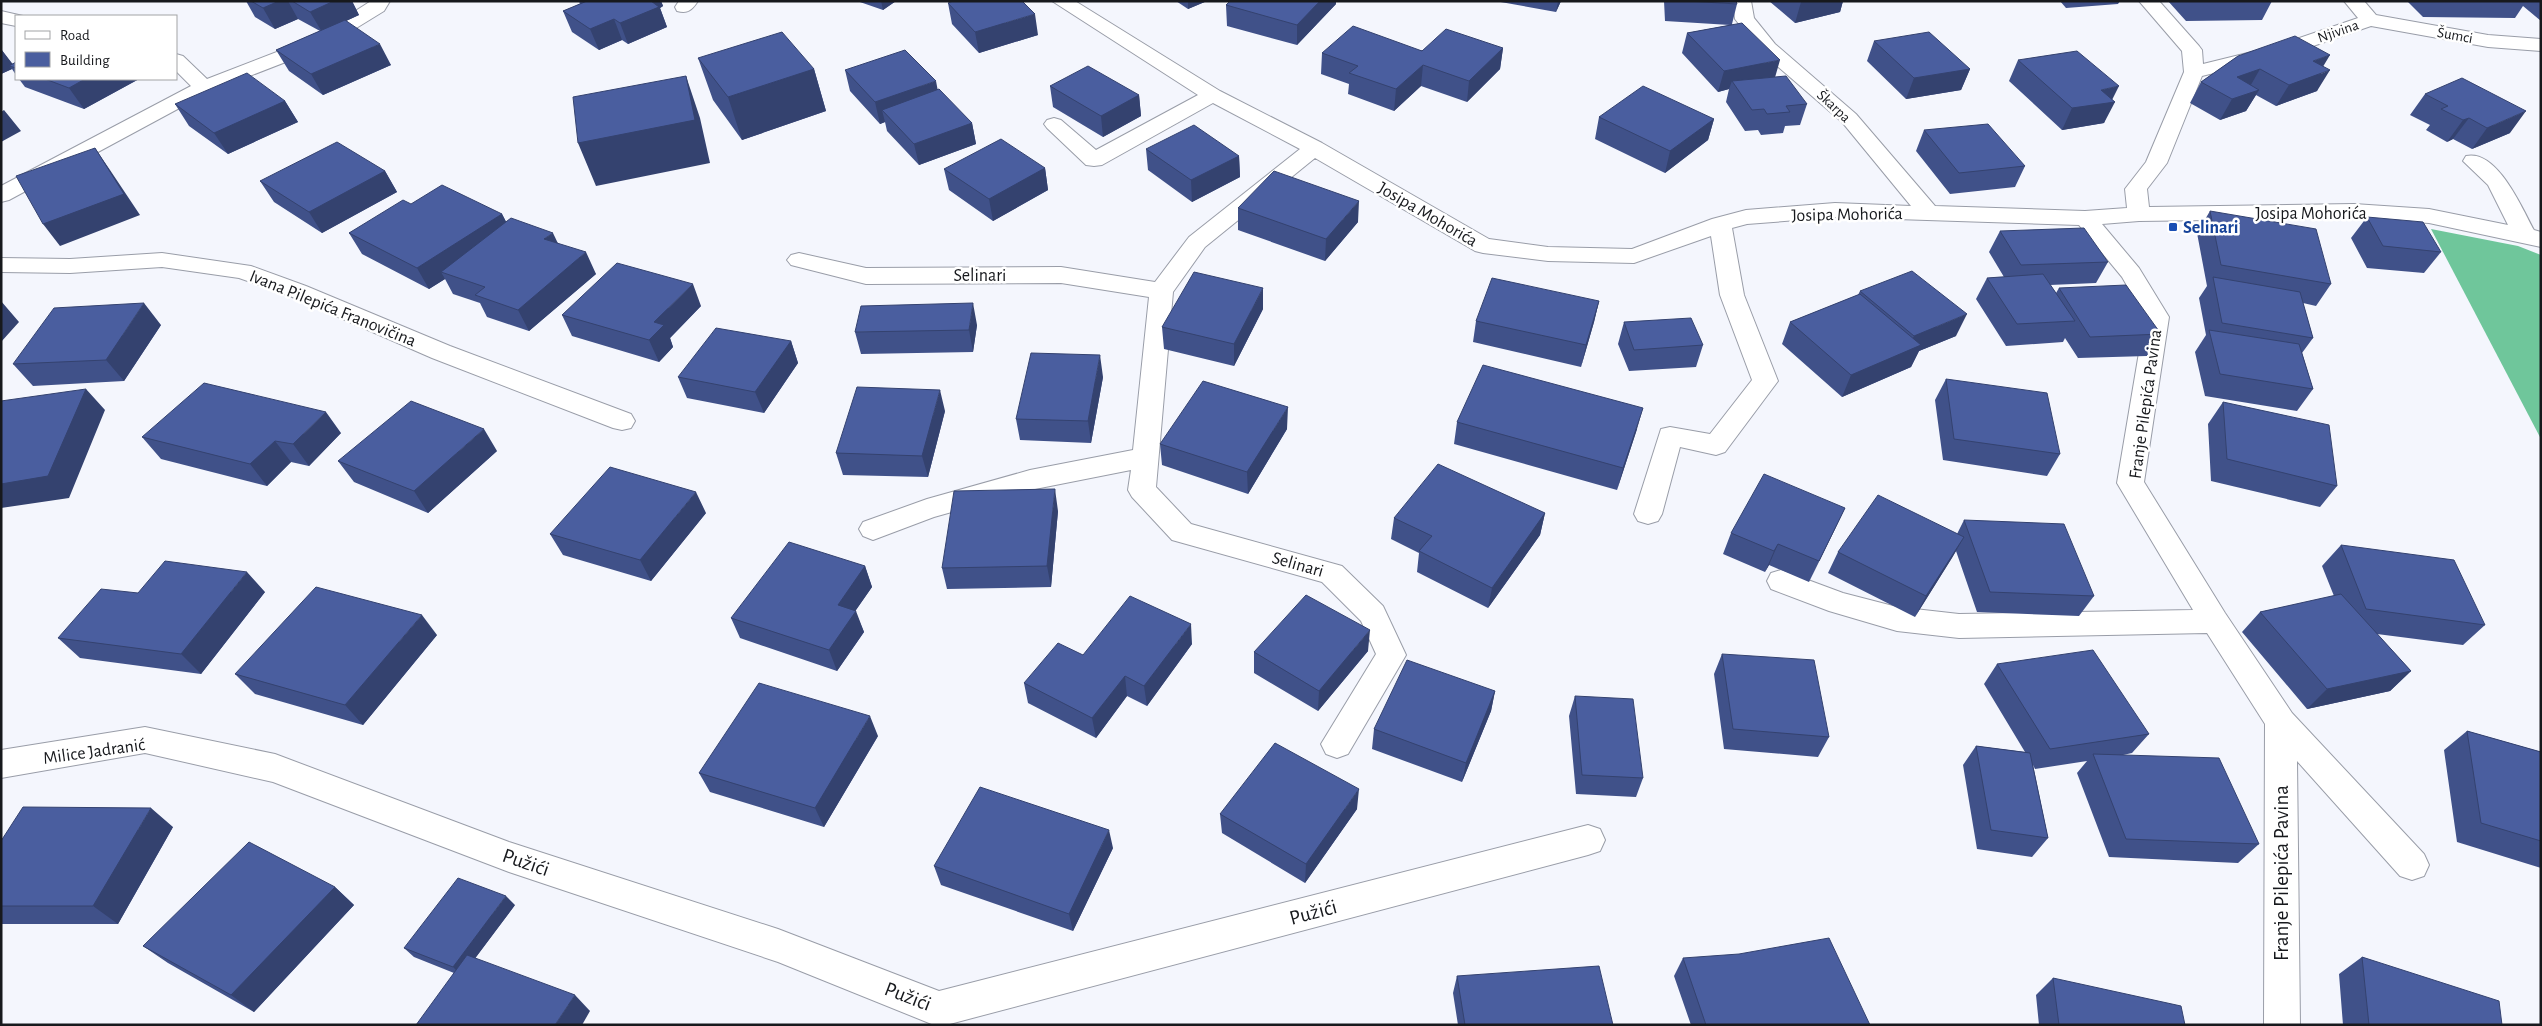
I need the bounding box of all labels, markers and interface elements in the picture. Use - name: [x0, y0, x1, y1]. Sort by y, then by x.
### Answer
- legend: [15, 15, 178, 80]
- street label: Njivina: [2316, 17, 2361, 45]
- street label: Šumci: [2436, 24, 2474, 46]
- text: Road: [60, 28, 90, 43]
- text: Building: [60, 53, 110, 68]
- street label: Škarpa: [1814, 87, 1854, 125]
- street label: Josipa Mohorića: [1375, 179, 1480, 251]
- street label: Josipa Mohorića: [1791, 205, 1903, 225]
- street label: Josipa Mohorića: [2255, 205, 2367, 223]
- place label: Selinari: [2183, 219, 2239, 237]
- marker: Selinari: [2167, 221, 2179, 233]
- street label: Ivana Pilepića Franovičina: [247, 267, 419, 351]
- street label: Selinari: [954, 267, 1006, 285]
- street label: Franje Pilepića Pavina: [2127, 328, 2165, 480]
- street label: Selinari: [1270, 549, 1326, 581]
- street label: Milice Jadranić: [42, 736, 146, 768]
- street label: Franje Pilepića Pavina: [2271, 785, 2292, 961]
- street label: Pužići: [500, 845, 552, 880]
- street label: Pužići: [1287, 896, 1339, 929]
- street label: Pužići: [882, 978, 934, 1015]

